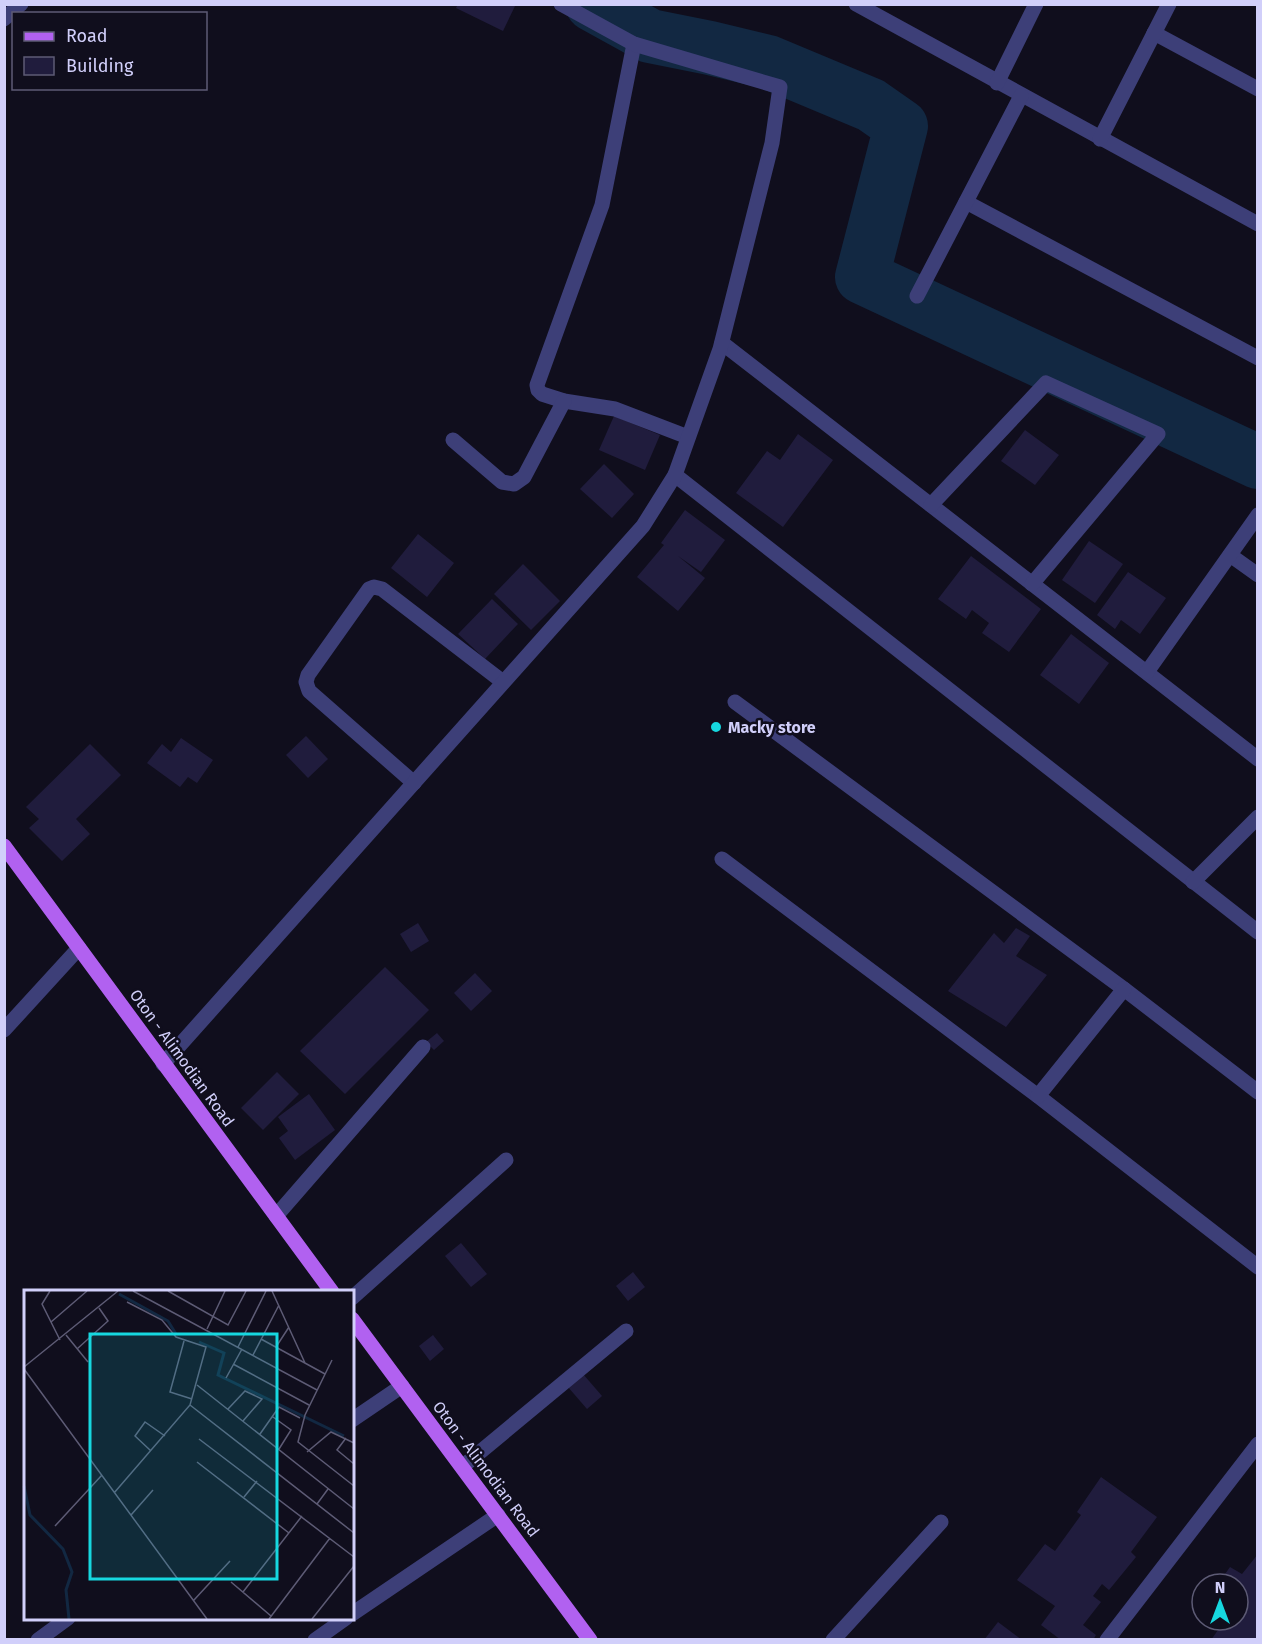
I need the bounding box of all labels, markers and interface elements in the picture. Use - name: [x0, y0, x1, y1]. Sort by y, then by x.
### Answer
- legend: [12, 12, 207, 90]
- text: Road: [66, 25, 108, 47]
- text: Building: [66, 55, 134, 77]
- place label: Macky store: [728, 718, 816, 737]
- marker: Macky store: [709, 720, 723, 734]
- street label: Oton - Alimodian Road: [126, 986, 238, 1130]
- inset map: [24, 1290, 354, 1620]
- street label: Oton - Alimodian Road: [429, 1397, 543, 1541]
- north arrow: [1190, 1572, 1250, 1632]
- text: N: [1215, 1578, 1225, 1597]

